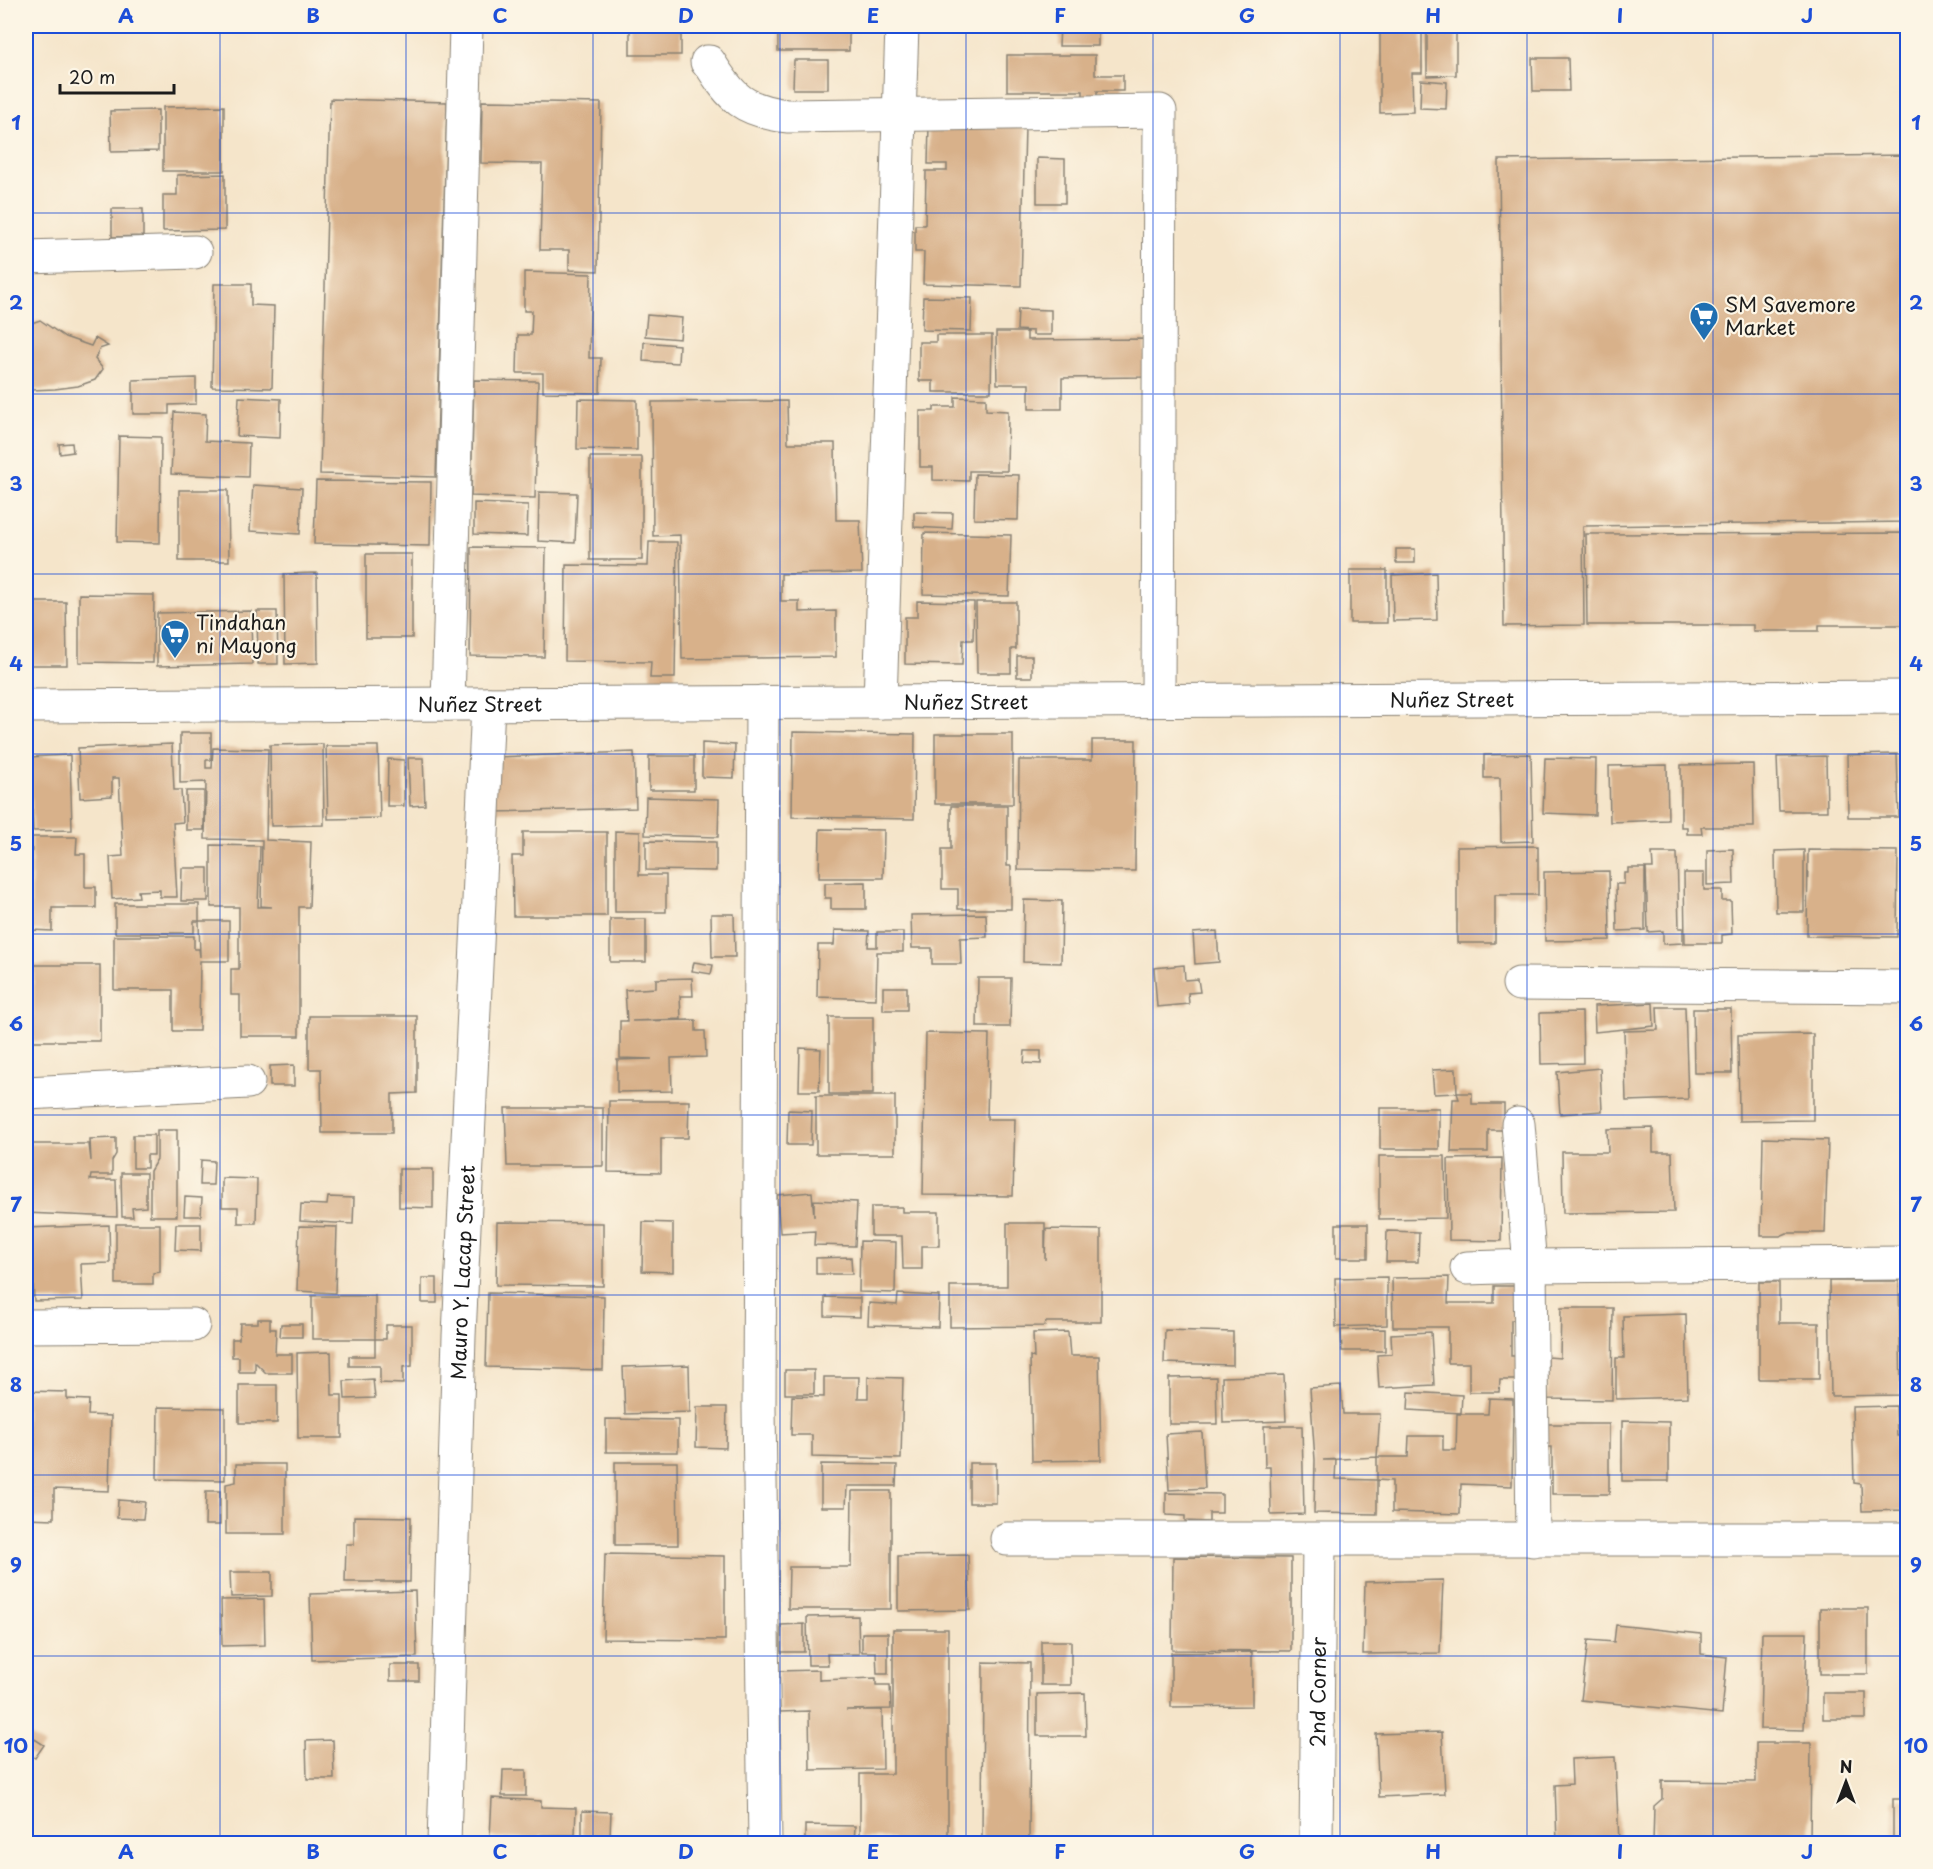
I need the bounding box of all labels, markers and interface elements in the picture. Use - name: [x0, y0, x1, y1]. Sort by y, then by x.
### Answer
- text: A: [118, 0, 134, 30]
- text: B: [306, 0, 320, 30]
- text: C: [492, 0, 508, 30]
- text: D: [678, 0, 694, 30]
- text: E: [867, 0, 879, 30]
- text: F: [1054, 0, 1066, 30]
- text: G: [1239, 0, 1255, 30]
- text: H: [1425, 0, 1441, 30]
- text: I: [1617, 0, 1623, 30]
- text: J: [1801, 0, 1813, 30]
- scale bar: [60, 57, 174, 95]
- text: 20 m: [69, 63, 115, 90]
- text: 1: [11, 107, 21, 137]
- text: 1: [1911, 107, 1921, 137]
- text: 2: [9, 287, 23, 317]
- text: 2: [1909, 287, 1923, 317]
- place label: SM Savemore Market: [1725, 289, 1856, 342]
- supermarket icon: SM Savemore Market: [1688, 300, 1720, 342]
- text: 3: [9, 468, 23, 498]
- text: 3: [1909, 468, 1923, 498]
- place label: Tindahan ni Mayong: [196, 607, 297, 660]
- supermarket icon: Tindahan ni Mayong: [159, 618, 191, 660]
- text: 4: [9, 648, 23, 678]
- text: 4: [1909, 648, 1923, 678]
- street label: Nuñez Street: [1390, 684, 1514, 714]
- street label: Nuñez Street: [904, 686, 1028, 717]
- street label: Nuñez Street: [418, 689, 542, 719]
- text: 5: [10, 828, 22, 858]
- text: 5: [1910, 828, 1922, 858]
- text: 6: [9, 1008, 23, 1038]
- text: 6: [1909, 1008, 1923, 1038]
- street label: Mauro Y. Lacap Street: [443, 1164, 482, 1380]
- text: 7: [10, 1189, 22, 1219]
- text: 7: [1910, 1189, 1922, 1219]
- text: 8: [10, 1369, 22, 1399]
- text: 8: [1910, 1369, 1922, 1399]
- text: 9: [10, 1549, 22, 1579]
- text: 9: [1910, 1549, 1922, 1579]
- street label: 2nd Corner: [1302, 1636, 1333, 1747]
- text: 10: [4, 1730, 28, 1760]
- text: 10: [1904, 1730, 1928, 1760]
- north arrow: [1816, 1752, 1876, 1812]
- text: N: [1840, 1754, 1852, 1778]
- text: A: [118, 1836, 134, 1866]
- text: B: [306, 1836, 320, 1866]
- text: C: [492, 1836, 508, 1866]
- text: D: [678, 1836, 694, 1866]
- text: E: [867, 1836, 879, 1866]
- text: F: [1054, 1836, 1066, 1866]
- text: G: [1239, 1836, 1255, 1866]
- text: H: [1425, 1836, 1441, 1866]
- text: I: [1617, 1836, 1623, 1866]
- text: J: [1801, 1836, 1813, 1866]

